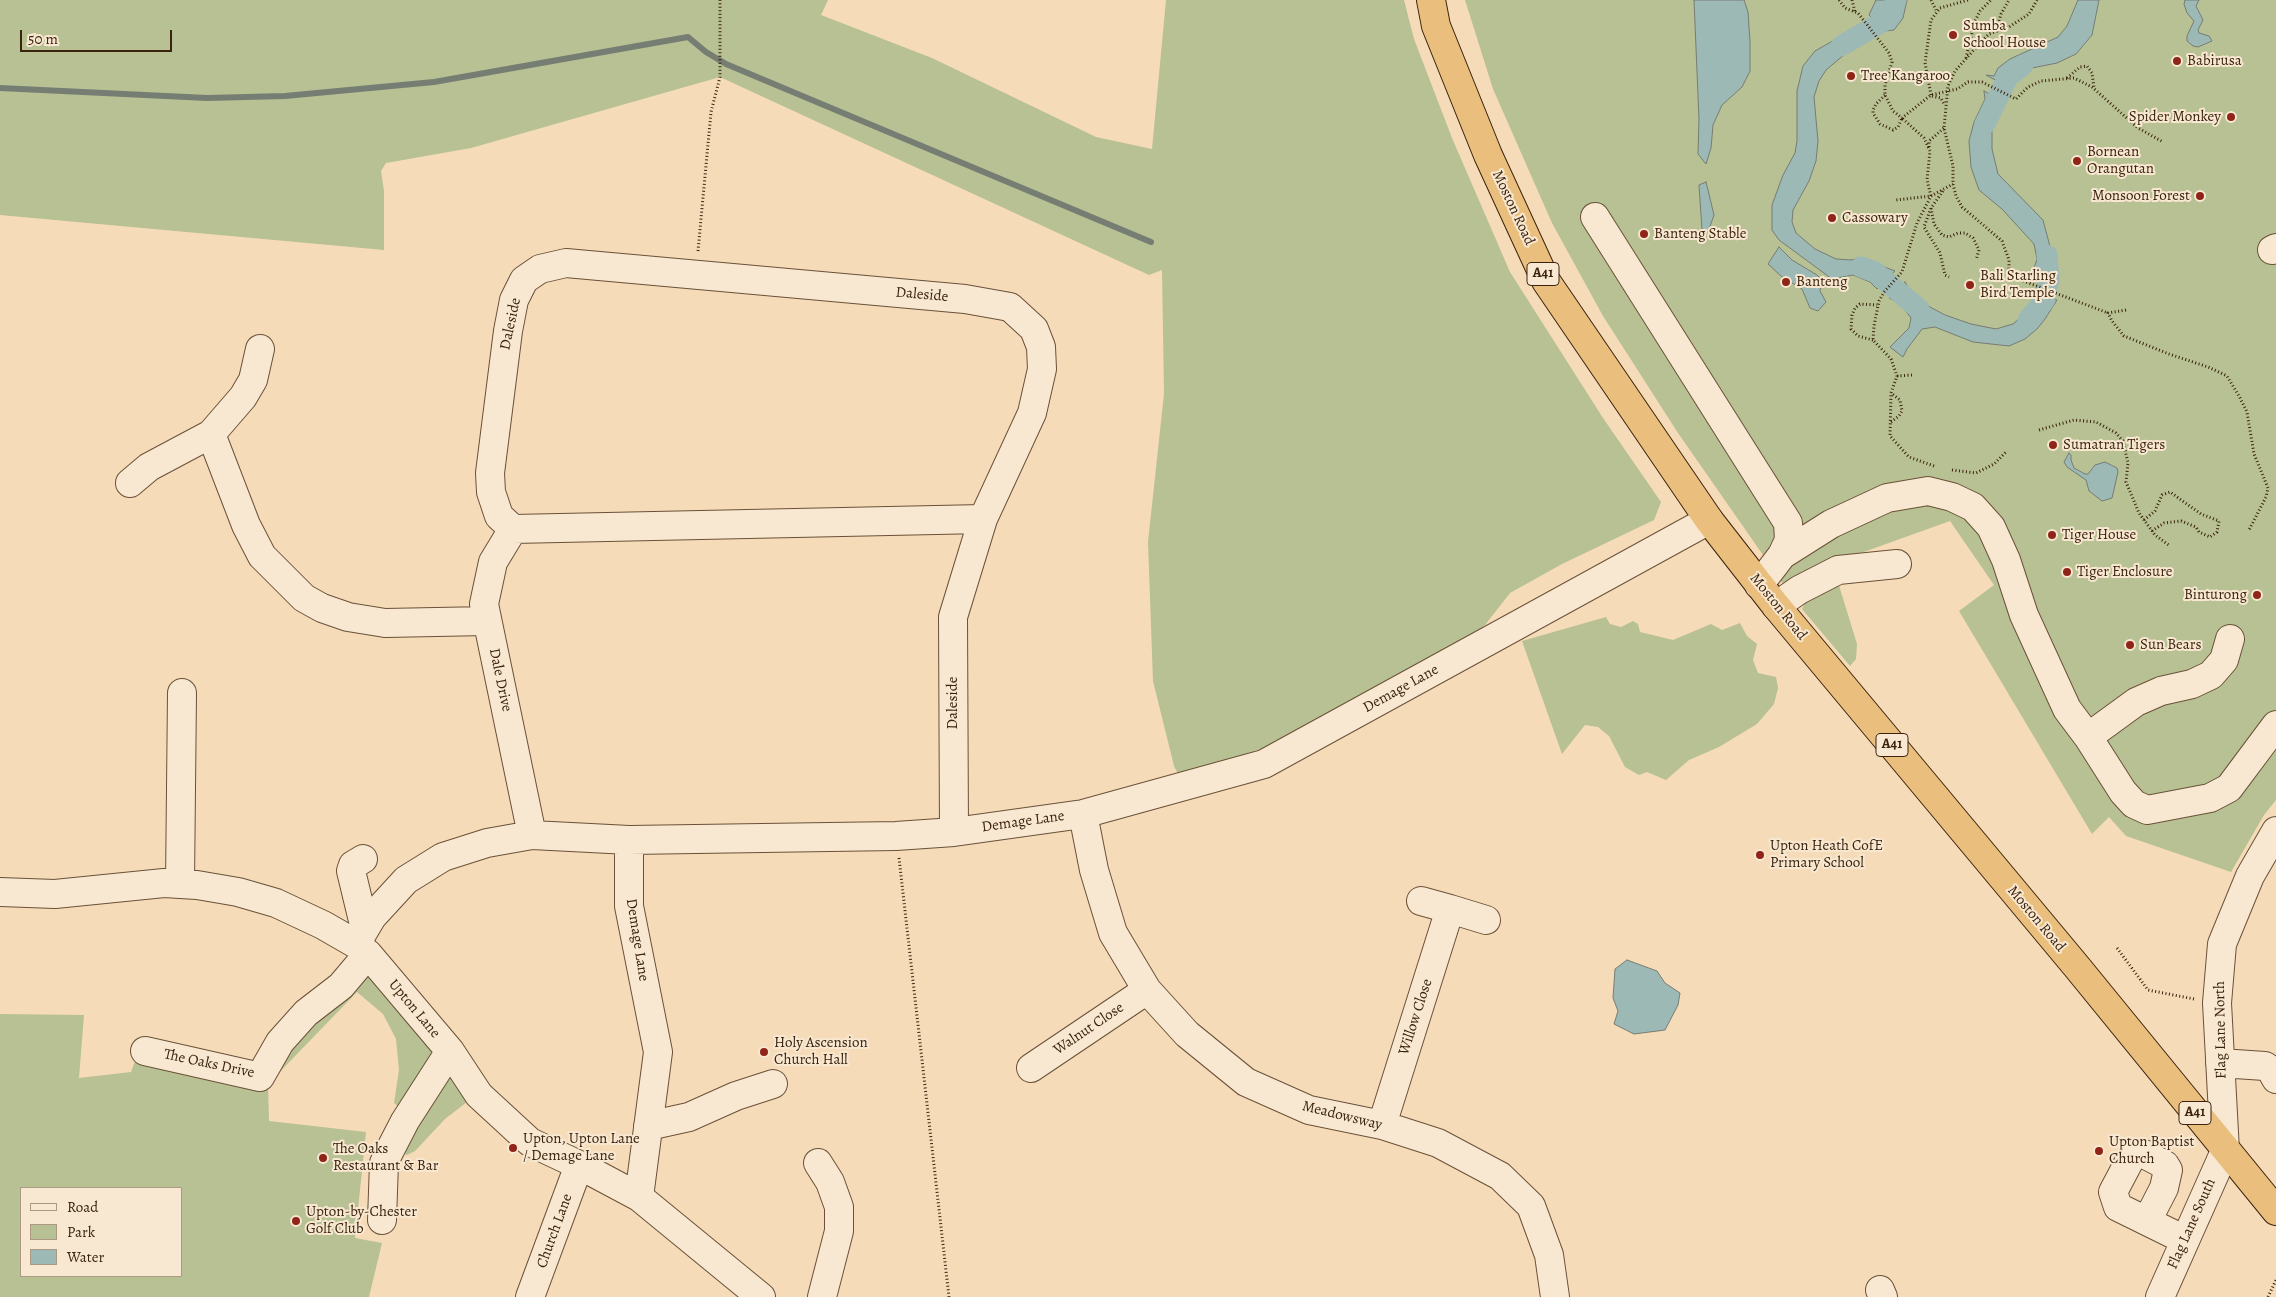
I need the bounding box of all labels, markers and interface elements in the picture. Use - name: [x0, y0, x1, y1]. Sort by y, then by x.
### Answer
- place label: Sumba School House: [1963, 17, 2046, 52]
- scale bar: [22, 20, 175, 52]
- text: 50 m: [28, 29, 58, 49]
- marker: Sumba School House: [1947, 29, 1959, 41]
- place label: Babirusa: [2187, 52, 2242, 70]
- marker: Babirusa: [2171, 55, 2183, 67]
- place label: Tree Kangaroo: [1861, 67, 1950, 85]
- marker: Tree Kangaroo: [1845, 70, 1857, 82]
- place label: Spider Monkey: [2129, 108, 2221, 126]
- marker: Spider Monkey: [2225, 111, 2237, 123]
- place label: Bornean Orangutan: [2087, 143, 2154, 178]
- marker: Bornean Orangutan: [2071, 155, 2083, 167]
- street label: Moston Road: [1488, 168, 1538, 248]
- place label: Monsoon Forest: [2092, 187, 2190, 205]
- marker: Monsoon Forest: [2194, 190, 2206, 202]
- place label: Cassowary: [1842, 209, 1908, 227]
- marker: Cassowary: [1826, 212, 1838, 224]
- place label: Banteng Stable: [1654, 225, 1746, 243]
- marker: Banteng Stable: [1638, 228, 1650, 240]
- road number: A41: [1527, 262, 1559, 286]
- place label: Bali Starling Bird Temple: [1980, 267, 2056, 302]
- place label: Banteng: [1796, 273, 1848, 291]
- marker: Banteng: [1780, 276, 1792, 288]
- marker: Bali Starling Bird Temple: [1964, 279, 1976, 291]
- street label: Daleside: [895, 284, 949, 306]
- street label: Daleside: [497, 296, 525, 352]
- place label: Sumatran Tigers: [2063, 436, 2165, 454]
- marker: Sumatran Tigers: [2047, 439, 2059, 451]
- place label: Tiger House: [2062, 526, 2136, 544]
- marker: Tiger House: [2046, 529, 2058, 541]
- place label: Tiger Enclosure: [2077, 563, 2173, 581]
- marker: Tiger Enclosure: [2061, 566, 2073, 578]
- street label: Moston Road: [1746, 570, 1810, 644]
- place label: Binturong: [2184, 586, 2247, 604]
- marker: Binturong: [2251, 589, 2263, 601]
- place label: Sun Bears: [2140, 636, 2202, 654]
- marker: Sun Bears: [2124, 639, 2136, 651]
- street label: Dale Drive: [484, 647, 516, 713]
- street label: Demage Lane: [1360, 661, 1442, 717]
- street label: Daleside: [944, 677, 962, 729]
- road number: A41: [1876, 734, 1908, 756]
- street label: Demage Lane: [980, 807, 1066, 837]
- place label: Upton Heath CofE Primary School: [1770, 837, 1883, 872]
- marker: Upton Heath CofE Primary School: [1754, 849, 1766, 861]
- street label: Moston Road: [2003, 882, 2069, 956]
- street label: Demage Lane: [622, 897, 652, 983]
- street label: Upton Lane: [384, 976, 444, 1042]
- street label: Willow Close: [1395, 977, 1437, 1057]
- street label: Flag Lane North: [2211, 981, 2231, 1079]
- street label: Walnut Close: [1050, 999, 1128, 1059]
- place label: Holy Ascension Church Hall: [774, 1034, 868, 1069]
- street label: The Oaks Drive: [162, 1046, 256, 1082]
- marker: Holy Ascension Church Hall: [758, 1046, 770, 1058]
- street label: Meadowsway: [1300, 1097, 1384, 1135]
- road number: A41: [2179, 1102, 2211, 1124]
- place label: Upton, Upton Lane / Demage Lane: [523, 1130, 640, 1165]
- place label: Upton Baptist Church: [2109, 1133, 2194, 1168]
- place label: The Oaks Restaurant & Bar: [333, 1140, 438, 1175]
- marker: Upton, Upton Lane / Demage Lane: [507, 1142, 519, 1154]
- marker: Upton Baptist Church: [2093, 1145, 2105, 1157]
- marker: The Oaks Restaurant & Bar: [317, 1152, 329, 1164]
- street label: Flag Lane South: [2164, 1176, 2220, 1272]
- legend: [20, 1187, 182, 1277]
- street label: Church Lane: [533, 1191, 577, 1271]
- text: Road: [67, 1197, 98, 1217]
- place label: Upton-by-Chester Golf Club: [306, 1203, 417, 1238]
- marker: Upton-by-Chester Golf Club: [290, 1215, 302, 1227]
- text: Park: [67, 1222, 95, 1242]
- text: Water: [67, 1247, 104, 1267]

